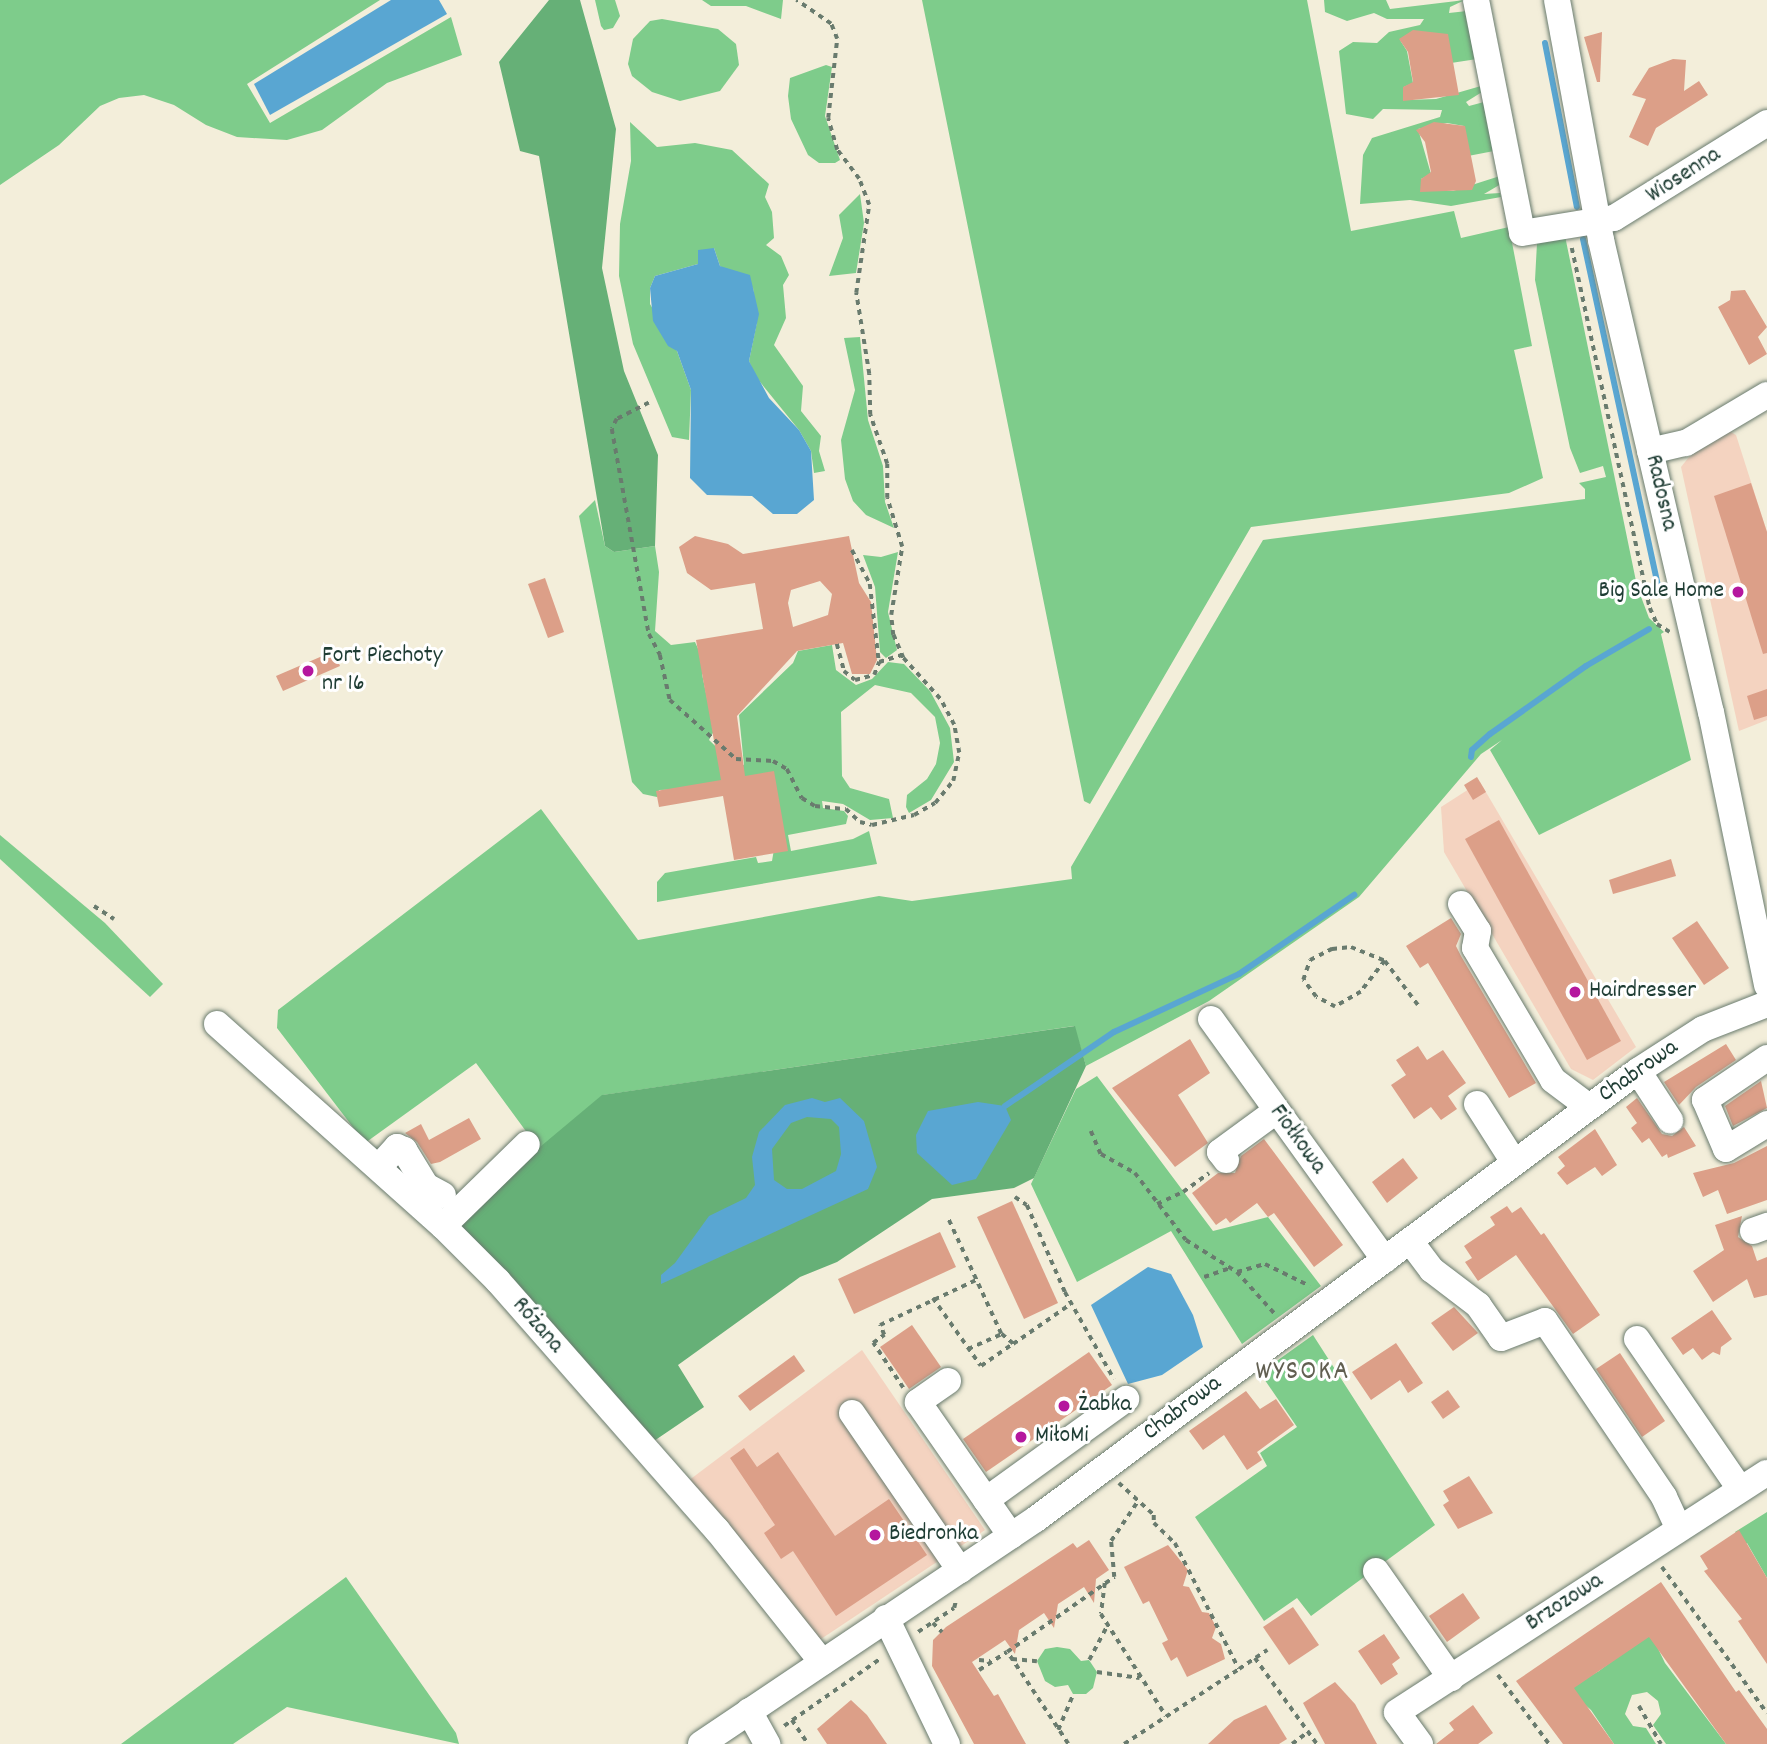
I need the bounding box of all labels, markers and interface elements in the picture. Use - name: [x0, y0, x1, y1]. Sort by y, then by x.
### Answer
- street label: Wiosenna: [1641, 141, 1727, 211]
- street label: Radosna: [1637, 452, 1683, 534]
- place label: Big Sale Home: [1599, 578, 1724, 606]
- marker: Big Sale Home: [1730, 584, 1746, 600]
- place label: Fort Piechoty nr 16: [322, 643, 442, 699]
- marker: Fort Piechoty nr 16: [300, 663, 316, 679]
- place label: Hairdresser: [1589, 978, 1696, 1006]
- marker: Hairdresser: [1567, 984, 1583, 1000]
- street label: Chabrowa: [1594, 1034, 1684, 1110]
- street label: Fiołkowa: [1262, 1100, 1332, 1180]
- street label: Różana: [505, 1292, 569, 1360]
- district label: WYSOKA: [1256, 1356, 1350, 1390]
- street label: Chabrowa: [1138, 1370, 1228, 1448]
- place label: Żabka: [1078, 1392, 1131, 1420]
- marker: Żabka: [1056, 1398, 1072, 1414]
- place label: MiłoMi: [1035, 1423, 1089, 1451]
- marker: MiłoMi: [1013, 1429, 1029, 1445]
- place label: Biedronka: [889, 1521, 978, 1549]
- marker: Biedronka: [867, 1527, 883, 1543]
- street label: Brzozowa: [1521, 1567, 1609, 1639]

